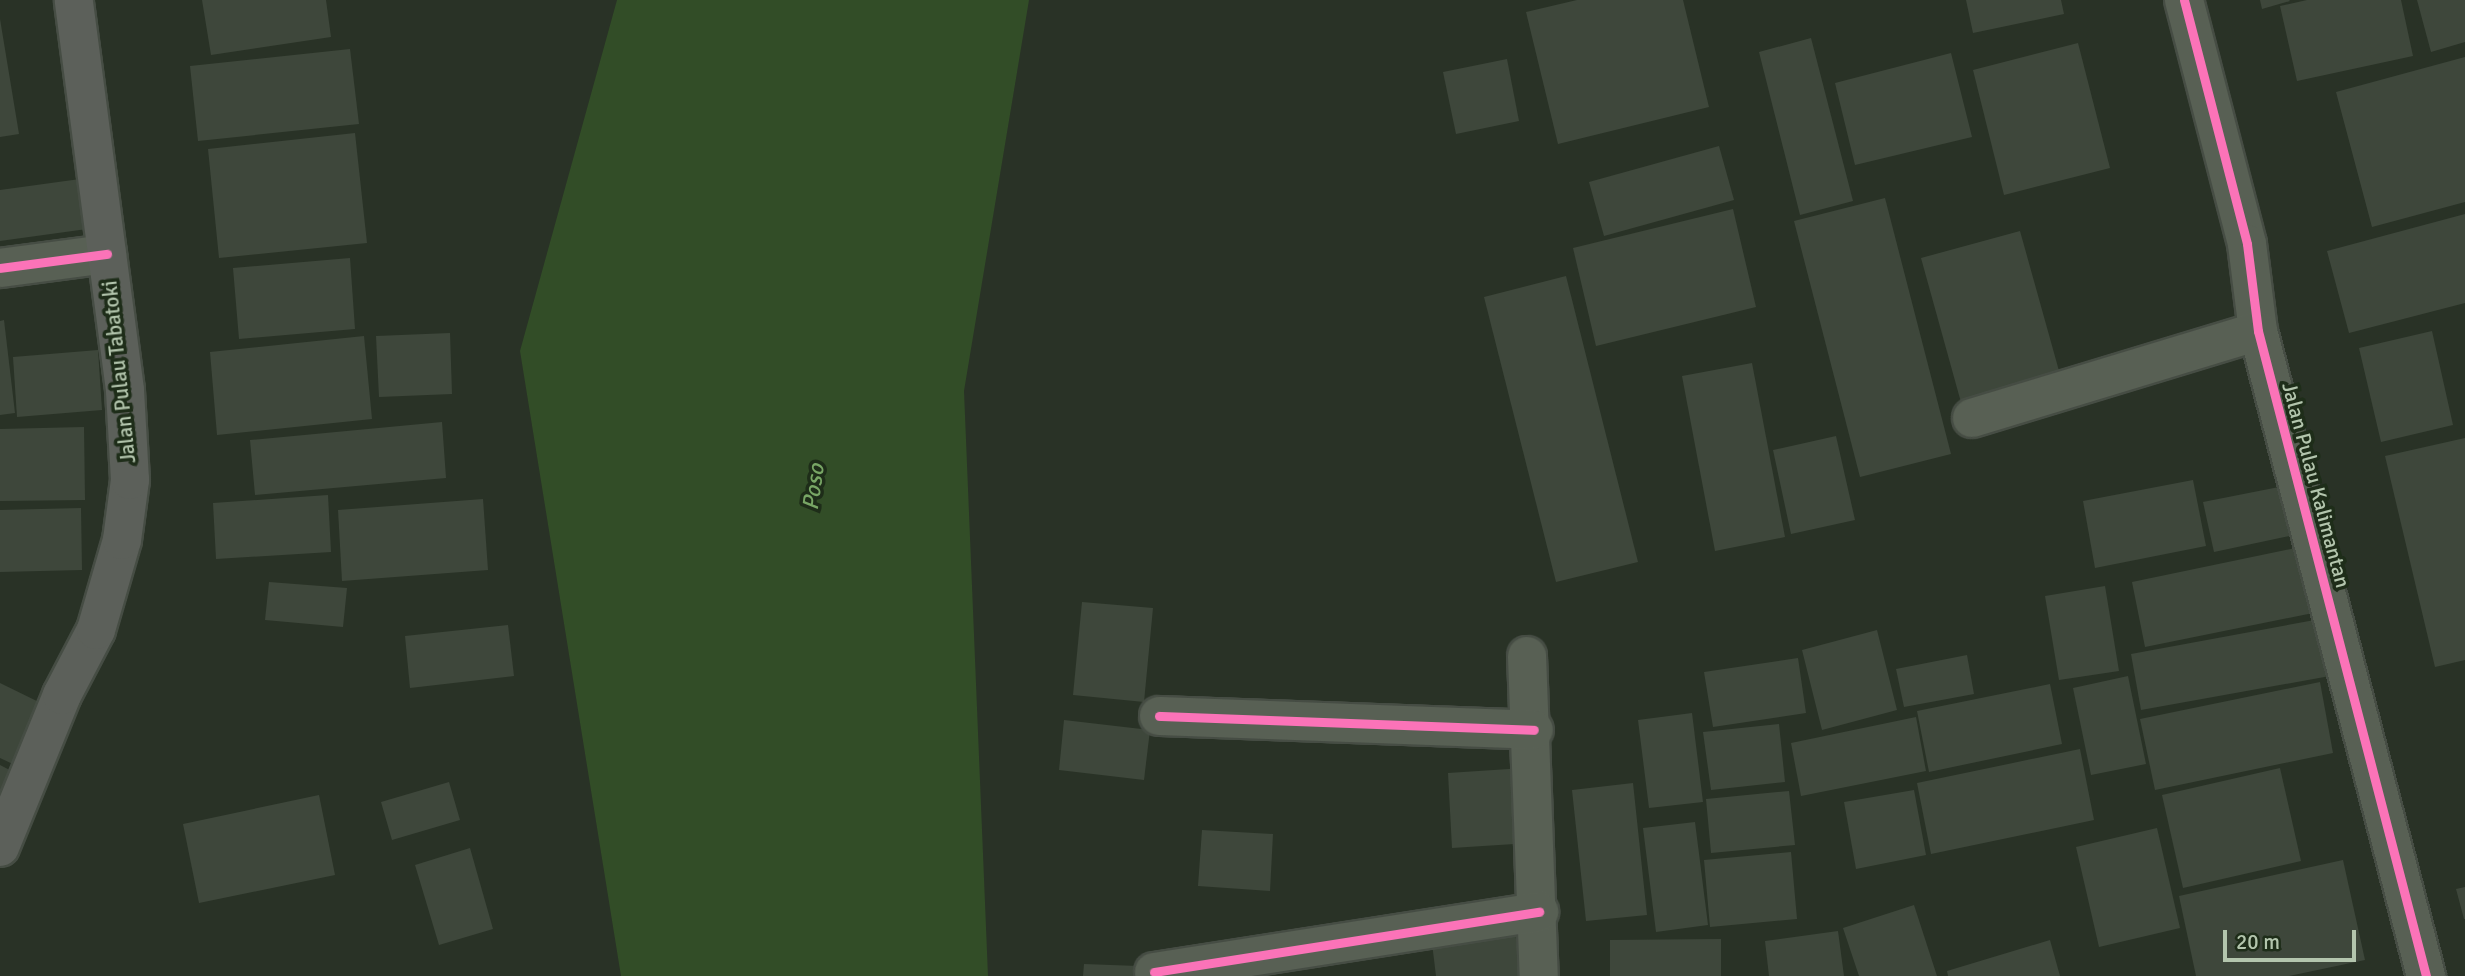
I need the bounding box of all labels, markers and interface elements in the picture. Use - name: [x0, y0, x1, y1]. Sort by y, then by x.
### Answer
- street label: Jalan Pulau Tabatoki: [97, 279, 141, 465]
- street label: Jalan Pulau Kalimantan: [2276, 379, 2356, 591]
- water label: Poso: [797, 462, 831, 512]
- scale bar: [2227, 916, 2360, 960]
- text: 20 m: [2236, 929, 2280, 955]

